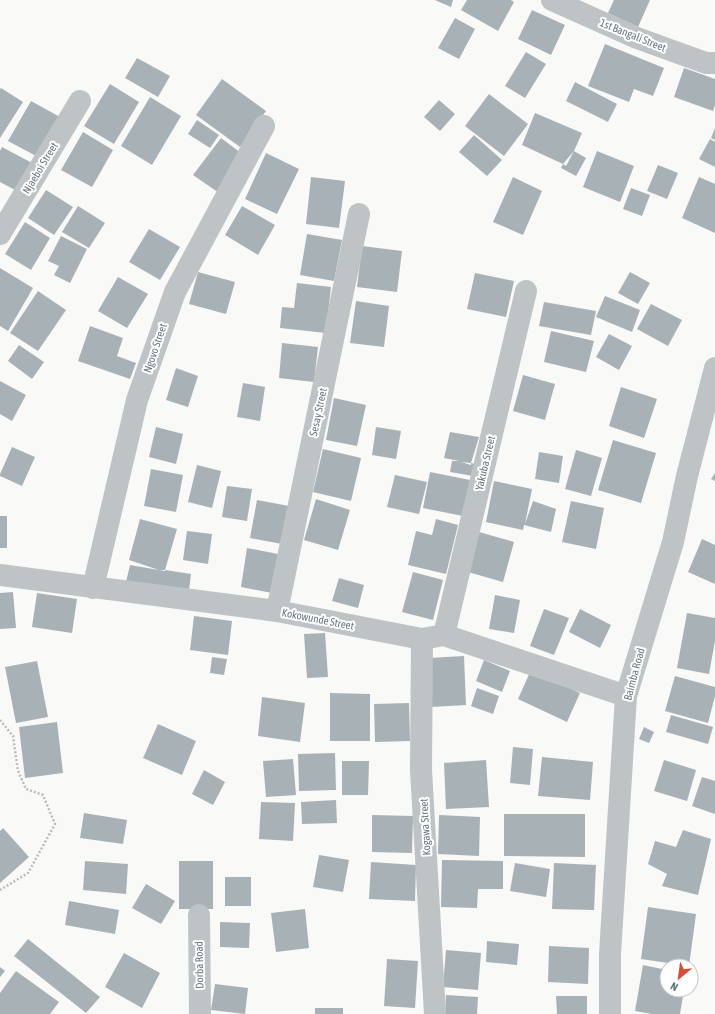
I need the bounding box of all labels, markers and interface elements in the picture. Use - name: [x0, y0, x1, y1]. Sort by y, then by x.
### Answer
- street label: 1st Bangali Street: [598, 16, 668, 54]
- street label: Njaeboi Street: [20, 140, 60, 196]
- street label: Ngovo Street: [141, 322, 169, 374]
- street label: Sesay Street: [307, 387, 329, 437]
- street label: Yakuba Street: [473, 435, 497, 491]
- street label: Kokowunde Street: [281, 606, 355, 632]
- street label: Baimba Road: [621, 647, 647, 701]
- street label: Kogawa Street: [418, 798, 432, 856]
- street label: Dorba Road: [193, 941, 205, 989]
- north arrow: [659, 958, 699, 998]
- text: N: [668, 980, 680, 994]

